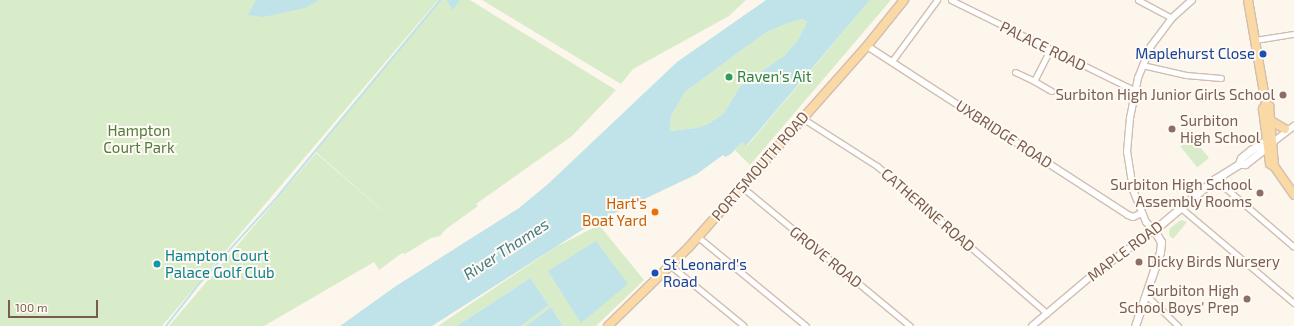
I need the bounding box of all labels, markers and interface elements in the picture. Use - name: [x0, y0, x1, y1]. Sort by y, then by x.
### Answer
- street label: PALACE ROAD: [997, 17, 1089, 75]
- place label: Maplehurst Close: [1135, 45, 1255, 63]
- marker: Maplehurst Close: [1258, 49, 1268, 59]
- place label: Raven's Ait: [737, 68, 812, 86]
- marker: Raven's Ait: [724, 72, 734, 82]
- place label: Surbiton High Junior Girls School: [1055, 86, 1275, 104]
- marker: Surbiton High Junior Girls School: [1278, 90, 1288, 100]
- street label: UXBRIDGE ROAD: [952, 96, 1056, 172]
- street label: PORTSMOUTH ROAD: [708, 108, 812, 224]
- place label: Surbiton High School: [1180, 111, 1260, 146]
- park label: Hampton Court Park: [103, 121, 175, 156]
- marker: Surbiton High School: [1167, 124, 1177, 134]
- street label: CATHERINE ROAD: [878, 164, 978, 256]
- place label: Surbiton High School Assembly Rooms: [1110, 175, 1252, 210]
- marker: Surbiton High School Assembly Rooms: [1255, 188, 1265, 198]
- place label: Hart's Boat Yard: [581, 194, 647, 229]
- marker: Hart's Boat Yard: [650, 207, 660, 217]
- water label: River Thames: [459, 214, 553, 284]
- street label: MAPLE ROAD: [1084, 217, 1166, 285]
- street label: GROVE ROAD: [786, 222, 866, 292]
- place label: Hampton Court Palace Golf Club: [165, 246, 275, 281]
- place label: Dicky Birds Nursery: [1147, 253, 1280, 271]
- place label: St Leonard's Road: [663, 255, 747, 290]
- marker: Dicky Birds Nursery: [1134, 257, 1144, 267]
- marker: Hampton Court Palace Golf Club: [152, 259, 162, 269]
- marker: St Leonard's Road: [650, 268, 660, 278]
- place label: Surbiton High School Boys' Prep: [1119, 281, 1239, 316]
- scale bar: [10, 292, 100, 318]
- marker: Surbiton High School Boys' Prep: [1242, 294, 1252, 304]
- text: 100 m: [15, 300, 47, 314]

